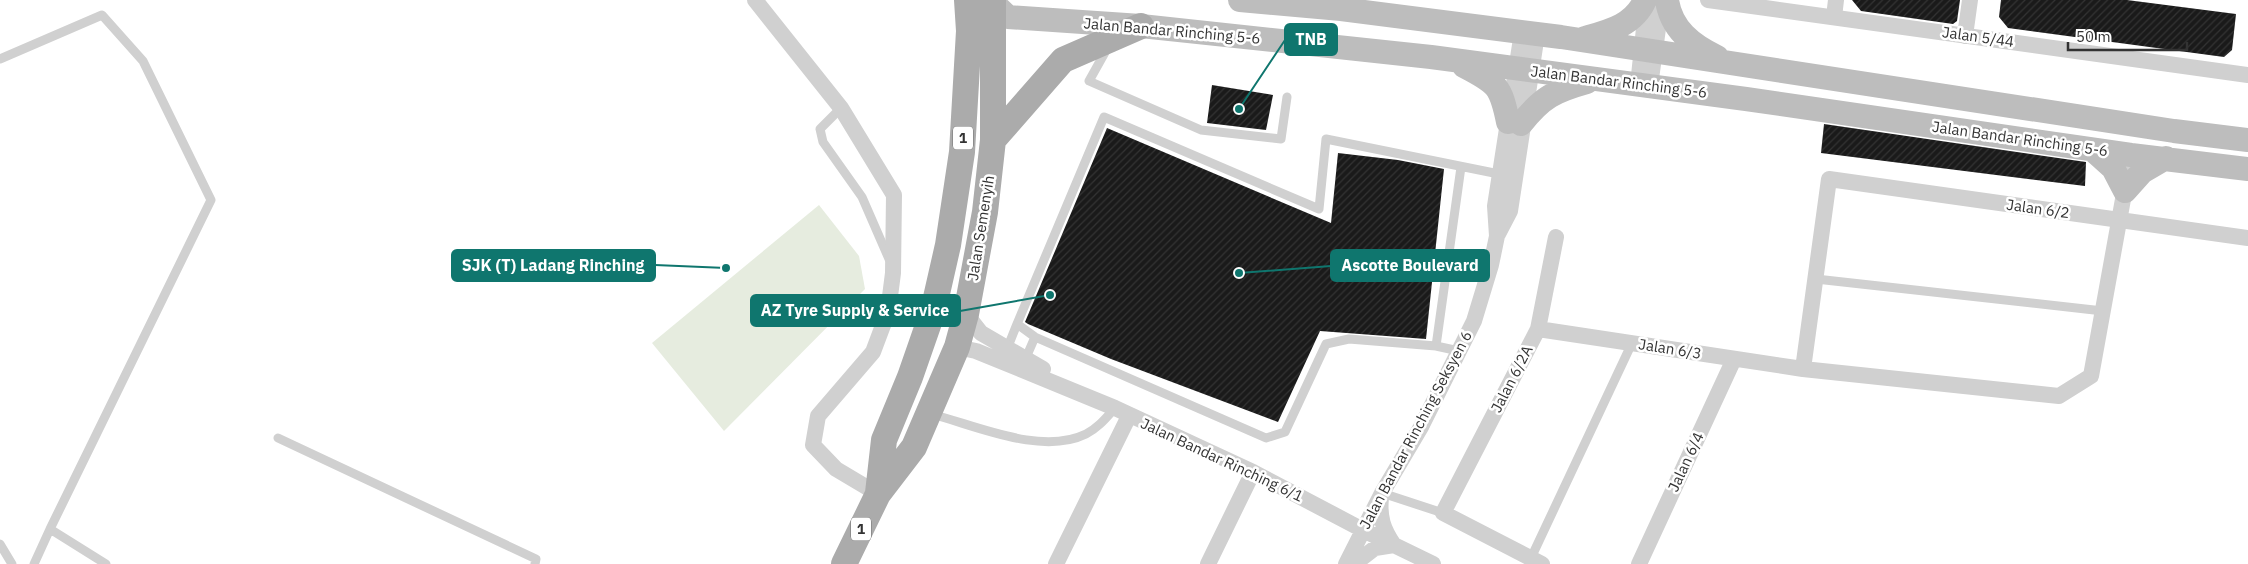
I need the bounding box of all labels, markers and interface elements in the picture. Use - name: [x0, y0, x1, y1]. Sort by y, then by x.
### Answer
- street label: Jalan Bandar Rinching 5-6: [1083, 13, 1261, 48]
- scale bar: [2068, 20, 2187, 52]
- street label: Jalan 5/44: [1941, 22, 2015, 51]
- callout: TNB: [1285, 24, 1337, 55]
- text: 50 m: [2076, 27, 2111, 46]
- text: TNB: [1295, 29, 1327, 49]
- street label: Jalan Bandar Rinching 5-6: [1530, 61, 1708, 102]
- street label: Jalan Bandar Rinching 5-6: [1931, 117, 2109, 160]
- road number: 1: [953, 126, 973, 150]
- street label: Jalan Semenyih: [963, 174, 998, 282]
- street label: Jalan 6/2: [2005, 195, 2071, 222]
- callout: SJK (T) Ladang Rinching: [452, 250, 655, 281]
- callout: Ascotte Boulevard: [1331, 250, 1489, 281]
- text: SJK (T) Ladang Rinching: [462, 255, 645, 275]
- text: Ascotte Boulevard: [1341, 255, 1479, 275]
- callout: AZ Tyre Supply & Service: [751, 295, 960, 326]
- text: AZ Tyre Supply & Service: [761, 300, 949, 320]
- street label: Jalan Bandar Rinching Seksyen 6: [1355, 327, 1476, 532]
- street label: Jalan 6/3: [1637, 334, 1703, 363]
- street label: Jalan 6/2A: [1486, 342, 1537, 416]
- street label: Jalan Bandar Rinching 6/1: [1138, 413, 1307, 506]
- street label: Jalan 6/4: [1664, 429, 1708, 495]
- road number: 1: [851, 518, 871, 540]

